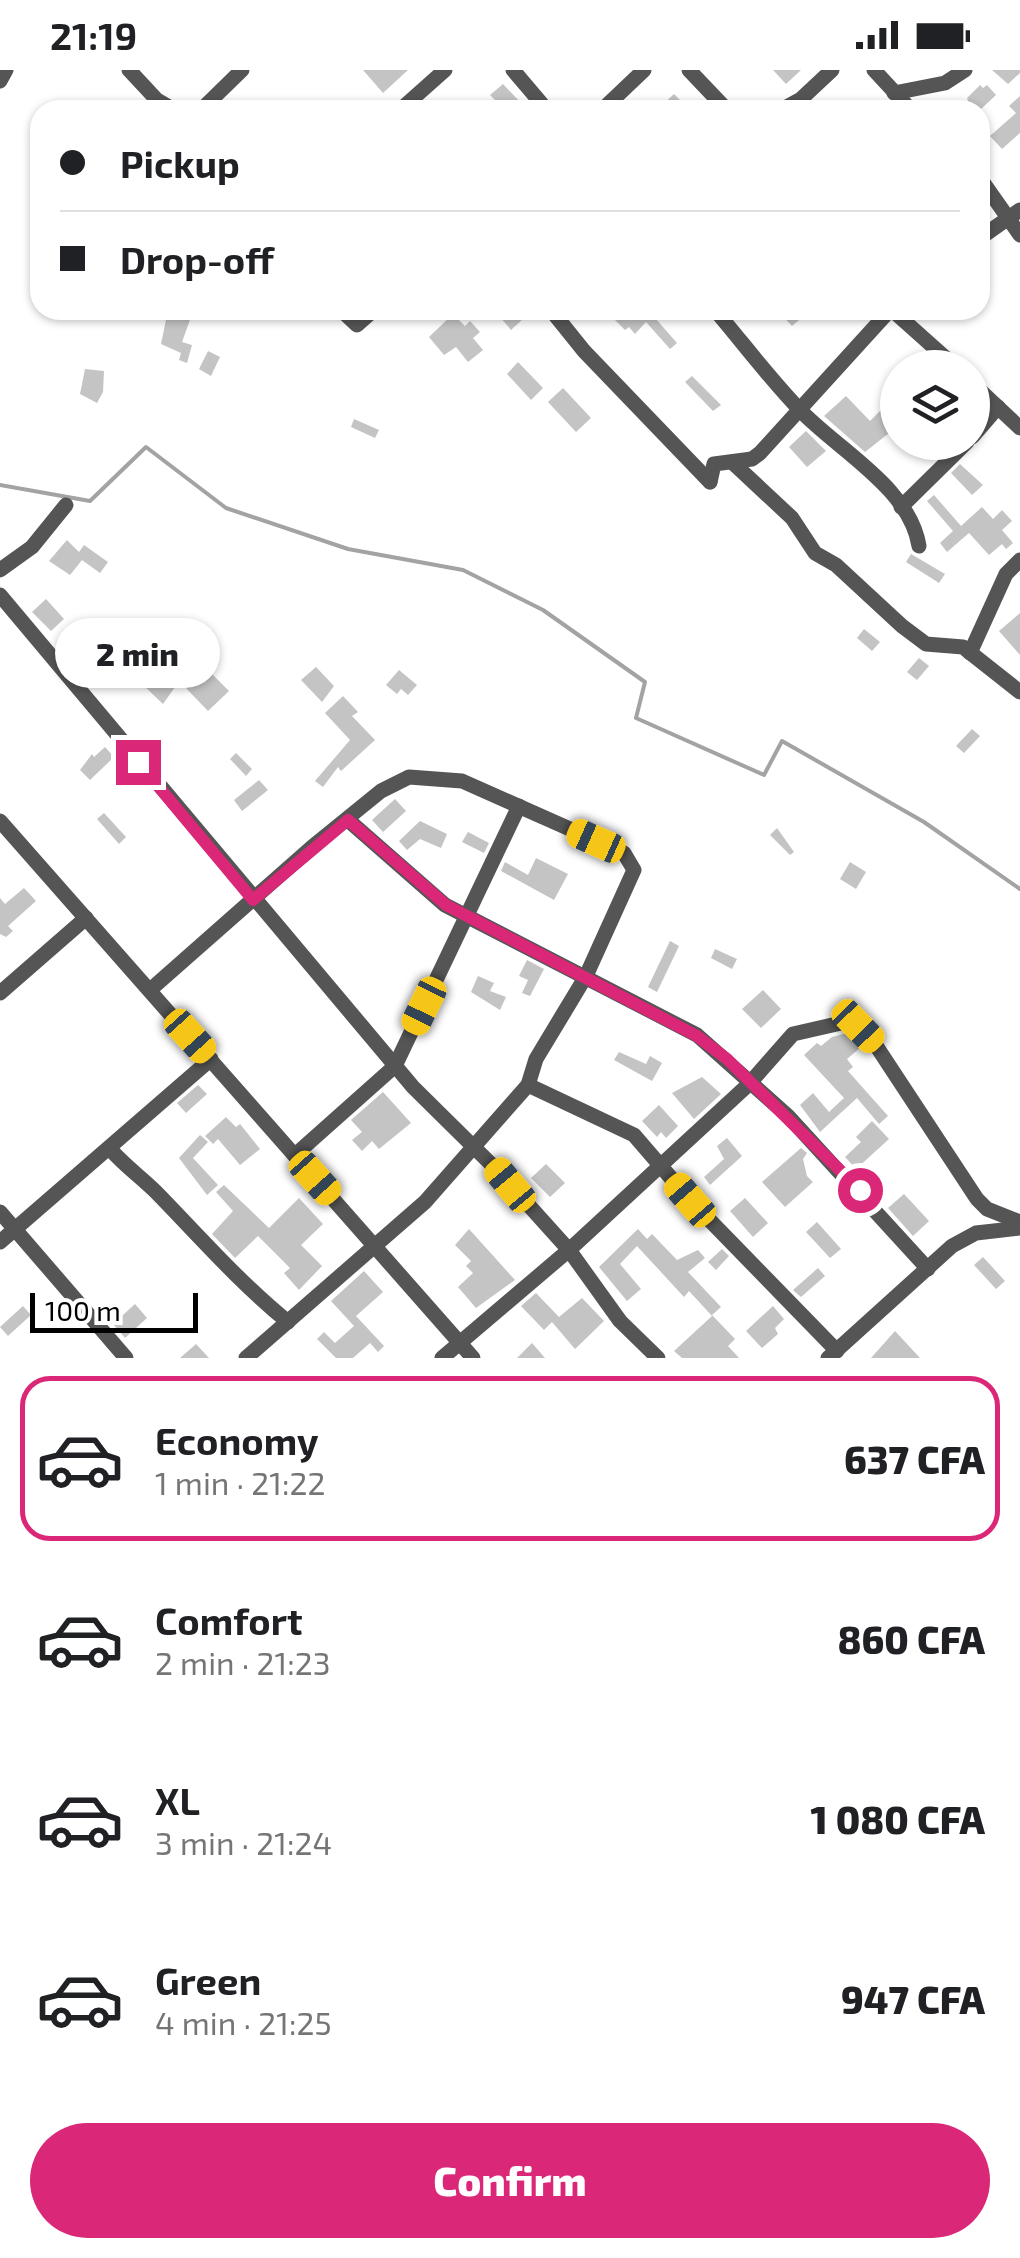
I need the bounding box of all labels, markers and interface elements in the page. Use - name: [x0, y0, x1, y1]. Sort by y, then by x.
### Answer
- text: 21:19: [50, 12, 137, 58]
- text: Pickup: [120, 140, 240, 186]
- text: Drop-off: [120, 236, 274, 282]
- map controls: [880, 350, 990, 460]
- button: layers: [880, 350, 990, 460]
- callout: 2 min: [56, 617, 220, 687]
- text: 2 min: [96, 634, 179, 672]
- route end: [116, 740, 161, 785]
- car: [562, 815, 630, 867]
- car: [397, 972, 451, 1040]
- car: [826, 994, 890, 1058]
- car: [159, 1004, 221, 1068]
- car: [284, 1146, 346, 1210]
- car: [479, 1152, 541, 1218]
- car: [659, 1168, 721, 1232]
- route start: [838, 1168, 883, 1213]
- scale bar: [30, 1288, 198, 1332]
- text: 100 m: [45, 1293, 121, 1327]
- icon: car: [35, 1414, 125, 1504]
- text: Economy: [155, 1417, 319, 1463]
- text: 637 CFA: [844, 1436, 985, 1482]
- text: 1 min · 21:22: [155, 1463, 326, 1501]
- icon: car: [35, 1594, 125, 1684]
- text: Comfort: [155, 1597, 303, 1643]
- text: 860 CFA: [838, 1616, 985, 1662]
- text: 2 min · 21:23: [155, 1643, 331, 1681]
- icon: car: [35, 1774, 125, 1864]
- text: XL: [155, 1777, 200, 1823]
- text: 1 080 CFA: [811, 1796, 985, 1842]
- text: 3 min · 21:24: [155, 1823, 332, 1861]
- icon: car: [35, 1954, 125, 2044]
- text: Green: [155, 1957, 261, 2003]
- text: 947 CFA: [841, 1976, 985, 2022]
- text: 4 min · 21:25: [155, 2003, 332, 2041]
- button: Confirm: [30, 2123, 990, 2238]

